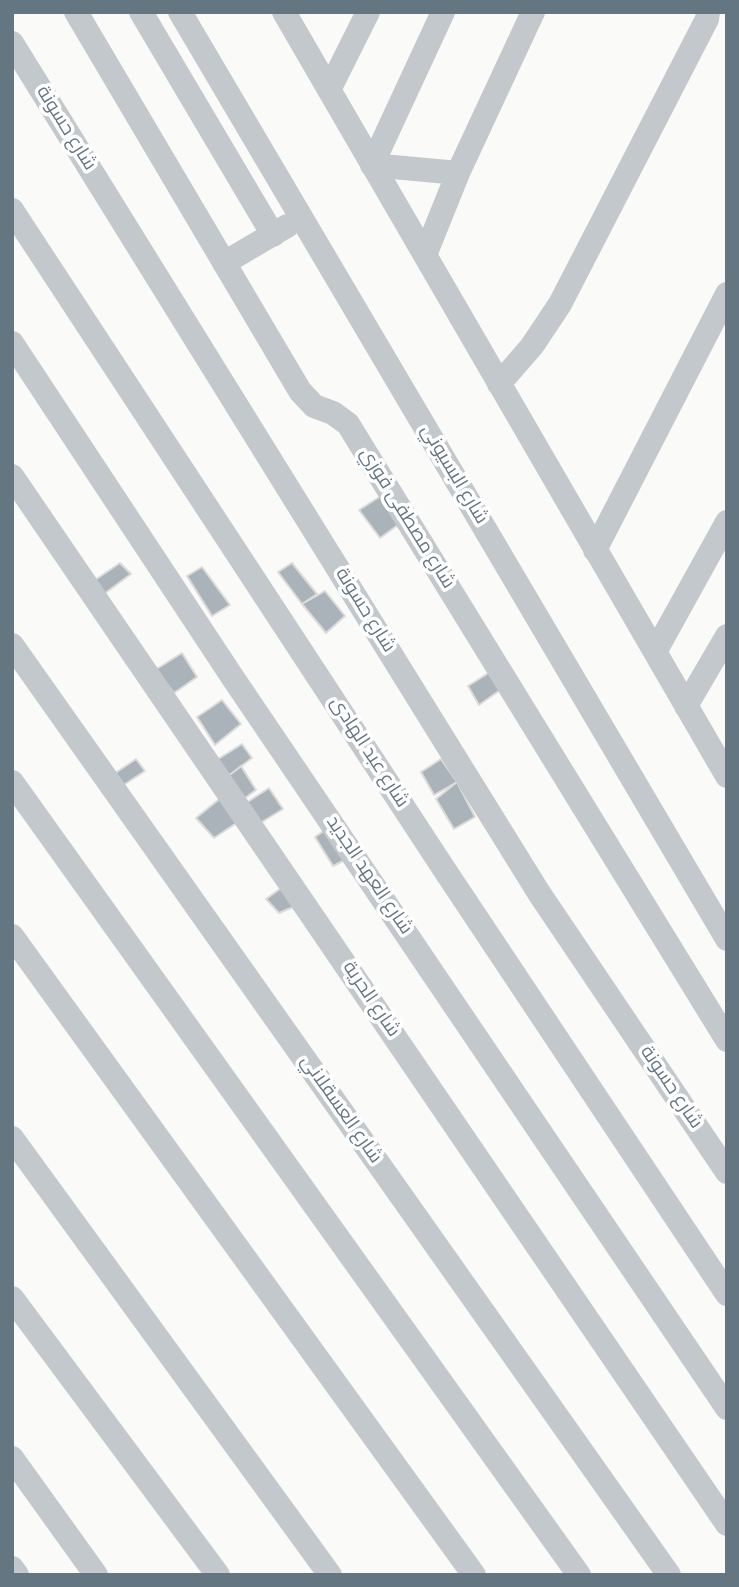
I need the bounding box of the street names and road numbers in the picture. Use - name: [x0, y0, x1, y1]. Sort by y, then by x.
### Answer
- street label: شارع حسونة: [30, 83, 100, 175]
- street label: شارع البسيوني: [414, 421, 492, 529]
- street label: شارع مصطفى فوزي: [353, 444, 459, 594]
- street label: شارع حسونة: [329, 565, 399, 657]
- street label: شارع عبد الهادى: [324, 693, 412, 813]
- street label: شارع العهد الجديد: [320, 812, 416, 940]
- street label: شارع الحرية: [336, 958, 404, 1042]
- street label: شارع حسونة: [634, 1042, 706, 1134]
- street label: شارع العسقلاني: [294, 1052, 386, 1168]

